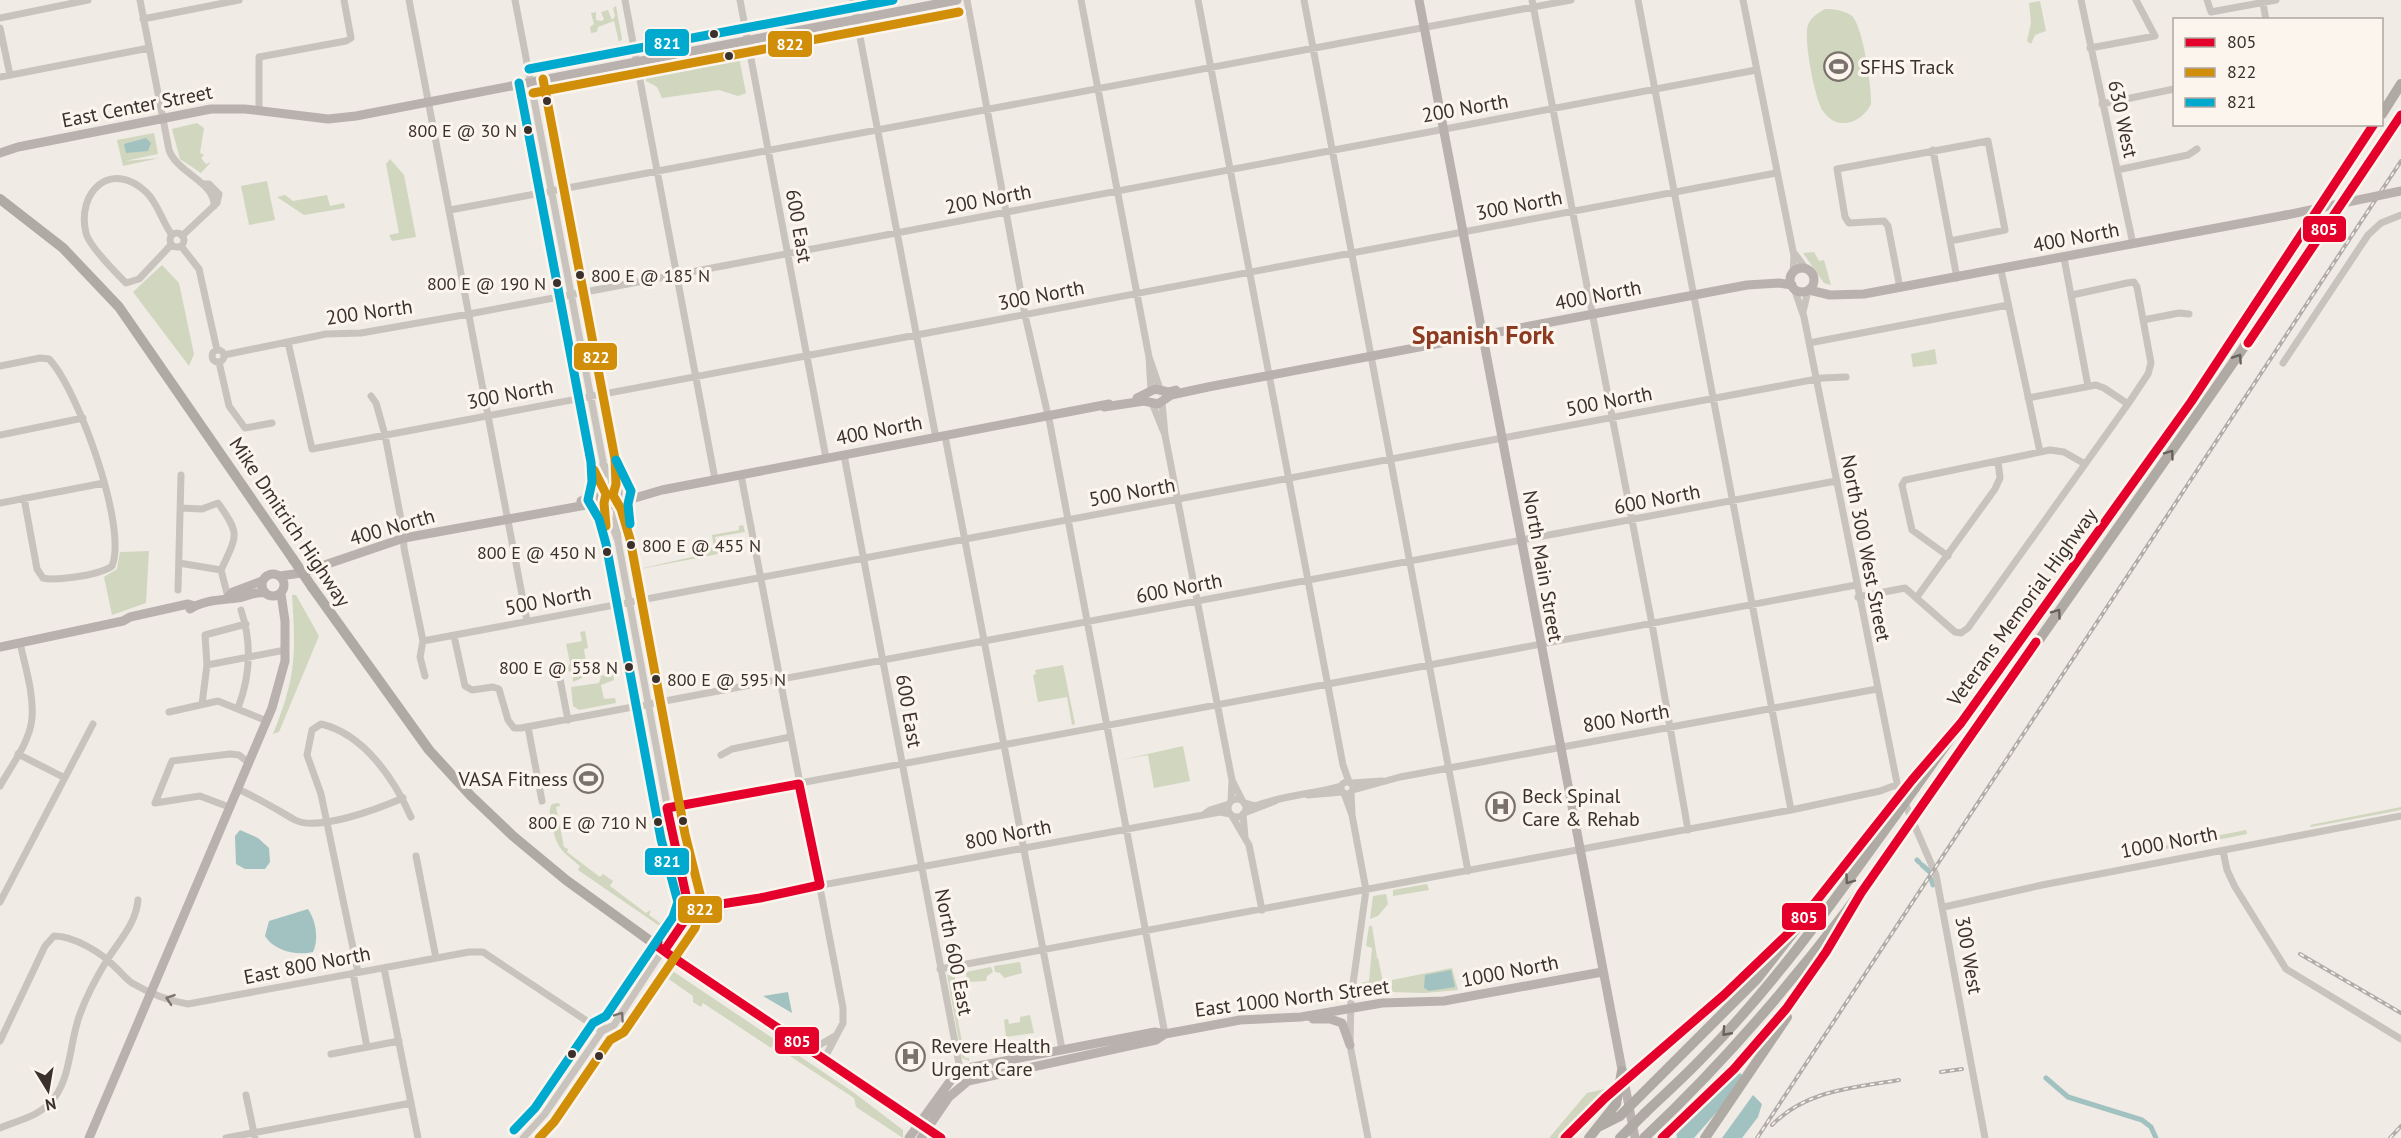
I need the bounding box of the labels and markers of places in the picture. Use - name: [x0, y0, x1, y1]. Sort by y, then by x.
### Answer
- unlabelled marker: [708, 28, 720, 40]
- unlabelled marker: [723, 50, 735, 62]
- sports icon: SFHS Track: [1823, 51, 1855, 83]
- place label: SFHS Track: [1860, 54, 1954, 80]
- unlabelled marker: [541, 95, 553, 107]
- place label: 800 E @ 30 N: [408, 119, 517, 142]
- marker: 800 E @ 30 N: [522, 124, 534, 136]
- place label: 800 E @ 185 N: [591, 264, 710, 287]
- marker: 800 E @ 185 N: [574, 269, 586, 281]
- place label: 800 E @ 190 N: [427, 272, 546, 295]
- marker: 800 E @ 190 N: [551, 277, 563, 289]
- place label: 800 E @ 455 N: [642, 534, 761, 557]
- marker: 800 E @ 455 N: [625, 539, 637, 551]
- place label: 800 E @ 450 N: [477, 541, 596, 564]
- marker: 800 E @ 450 N: [601, 546, 613, 558]
- place label: 800 E @ 558 N: [499, 656, 618, 679]
- marker: 800 E @ 558 N: [623, 661, 635, 673]
- place label: 800 E @ 595 N: [667, 668, 786, 691]
- marker: 800 E @ 595 N: [650, 673, 662, 685]
- sports icon: VASA Fitness: [573, 763, 605, 795]
- place label: VASA Fitness: [458, 766, 568, 792]
- place label: Beck Spinal Care & Rehab: [1522, 783, 1640, 832]
- hospital icon: Beck Spinal Care & Rehab: [1485, 791, 1517, 823]
- place label: 800 E @ 710 N: [528, 811, 647, 834]
- unlabelled marker: [677, 815, 689, 827]
- marker: 800 E @ 710 N: [652, 816, 664, 828]
- place label: Revere Health Urgent Care: [931, 1033, 1051, 1082]
- hospital icon: Revere Health Urgent Care: [894, 1041, 926, 1073]
- unlabelled marker: [566, 1048, 578, 1060]
- unlabelled marker: [593, 1050, 605, 1062]

